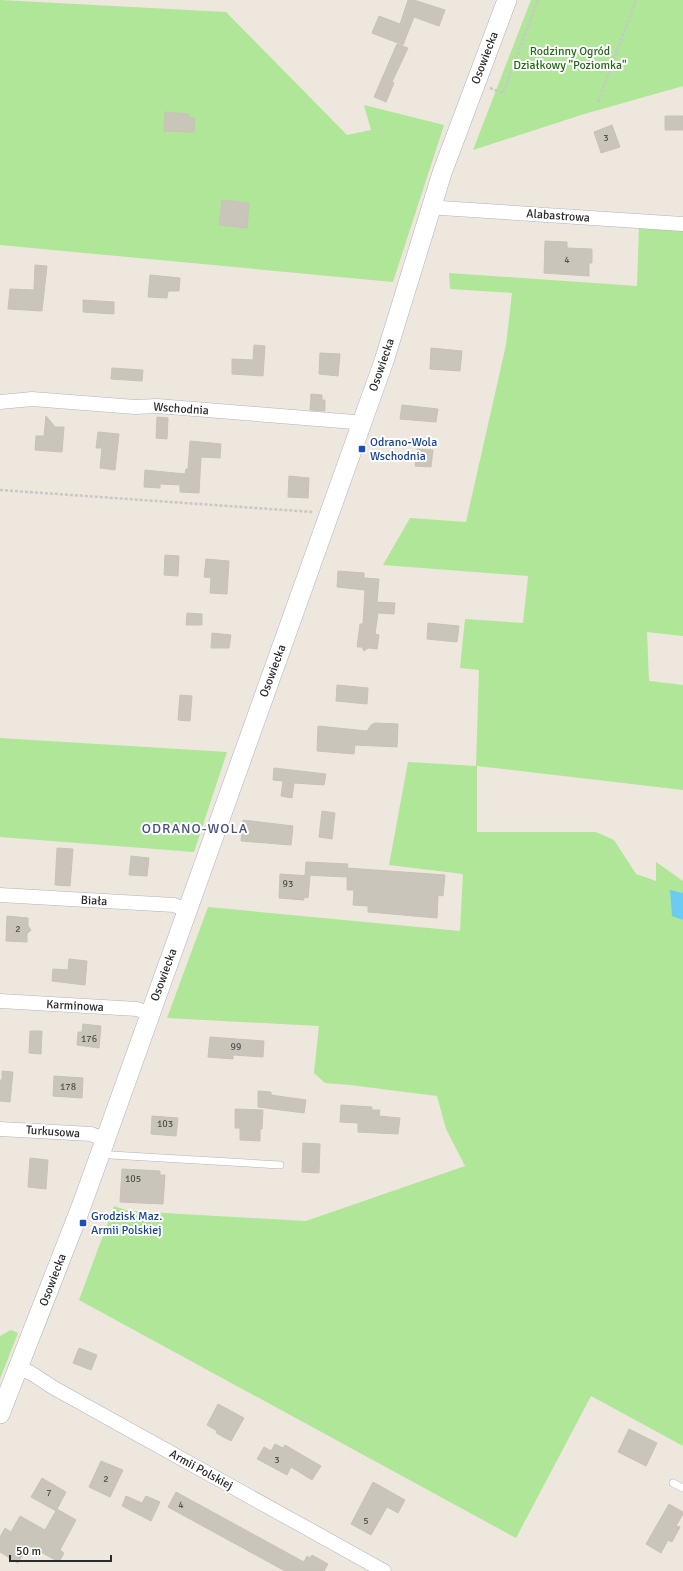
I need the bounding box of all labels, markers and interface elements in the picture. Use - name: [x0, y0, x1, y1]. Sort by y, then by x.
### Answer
- street label: Osowiecka: [468, 30, 502, 86]
- park label: Rodzinny Ogród Działkowy "Poziomka": [513, 44, 627, 73]
- house number: 3: [603, 132, 609, 144]
- street label: Alabastrowa: [526, 206, 590, 226]
- house number: 4: [564, 254, 570, 266]
- street label: Osowiecka: [366, 336, 398, 394]
- street label: Wschodnia: [153, 400, 209, 418]
- place label: Odrano-Wola Wschodnia: [370, 435, 437, 464]
- marker: Odrano-Wola Wschodnia: [357, 444, 367, 454]
- street label: Osowiecka: [257, 643, 289, 699]
- district label: ODRANO-WOLA: [142, 820, 248, 837]
- house number: 93: [283, 878, 293, 890]
- street label: Biała: [80, 893, 108, 909]
- house number: 2: [15, 923, 21, 935]
- street label: Osowiecka: [148, 947, 180, 1003]
- street label: Karminowa: [46, 997, 104, 1015]
- house number: 176: [81, 1033, 97, 1045]
- house number: 99: [231, 1041, 241, 1053]
- house number: 178: [60, 1081, 76, 1093]
- house number: 103: [157, 1118, 173, 1130]
- street label: Turkusowa: [25, 1123, 81, 1141]
- house number: 105: [125, 1173, 141, 1185]
- place label: Grodzisk Maz. Armii Polskiej: [91, 1209, 162, 1238]
- marker: Grodzisk Maz. Armii Polskiej: [78, 1218, 88, 1228]
- street label: Osowiecka: [36, 1252, 70, 1308]
- street label: Armii Polskiej: [167, 1446, 235, 1494]
- house number: 3: [274, 1454, 280, 1466]
- house number: 2: [103, 1473, 109, 1485]
- house number: 7: [46, 1487, 52, 1499]
- house number: 4: [178, 1499, 184, 1511]
- house number: 5: [363, 1515, 369, 1527]
- scale bar: [10, 1537, 111, 1563]
- text: 50 m: [16, 1544, 41, 1559]

